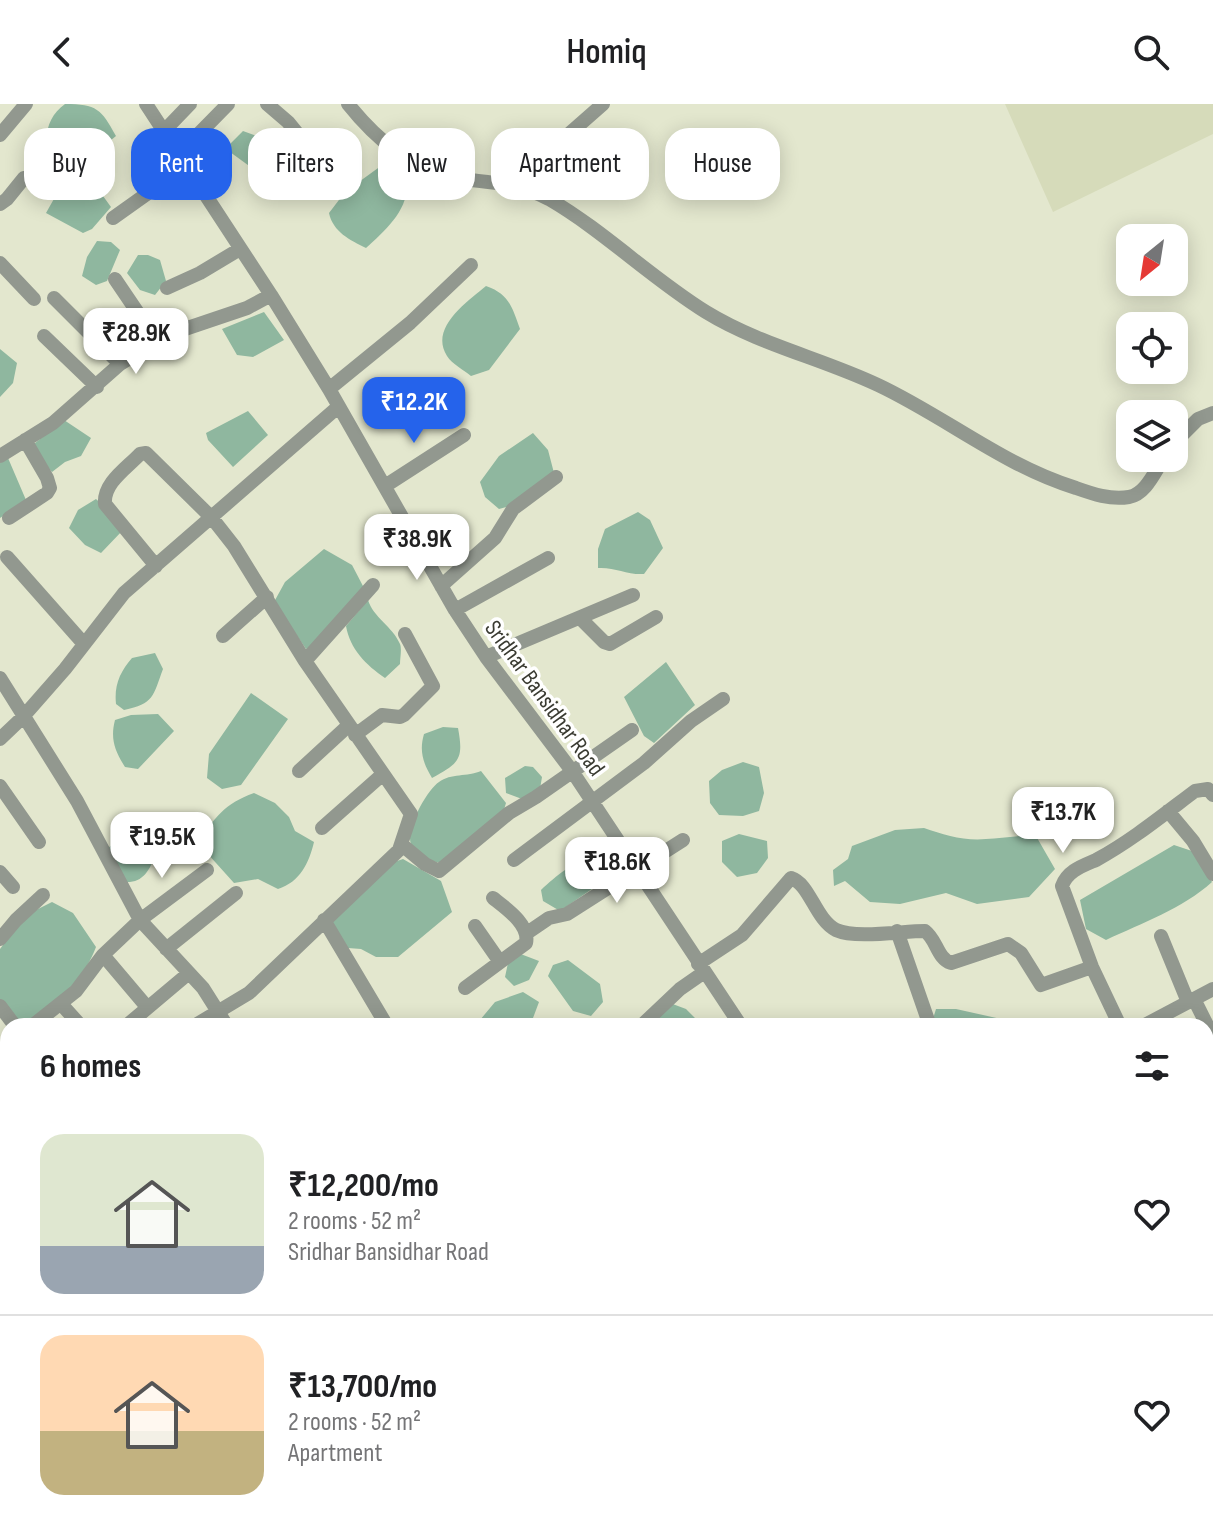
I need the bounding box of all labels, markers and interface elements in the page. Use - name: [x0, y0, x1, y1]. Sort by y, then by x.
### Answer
- icon: back: [40, 30, 84, 74]
- icon: search: [1129, 30, 1173, 74]
- text: Homiq: [566, 31, 647, 74]
- chip: Buy: [24, 128, 115, 200]
- chip: Rent: [131, 128, 232, 200]
- chip: Filters: [248, 128, 362, 200]
- chip: New: [378, 128, 475, 200]
- chip: Apartment: [491, 128, 649, 200]
- chip: House: [665, 128, 780, 200]
- north arrow: [1116, 224, 1188, 296]
- map controls: [1116, 224, 1188, 472]
- pin: ₹28.9K: [71, 308, 201, 376]
- button: locate: [1116, 312, 1188, 384]
- text: ₹28.9K: [101, 318, 171, 349]
- pin: ₹12.2K: [349, 377, 479, 445]
- text: ₹12.2K: [380, 387, 448, 418]
- button: layers: [1116, 400, 1188, 472]
- pin: ₹38.9K: [352, 514, 482, 582]
- text: ₹38.9K: [382, 524, 452, 555]
- street label: Sridhar Bansidhar Road: [478, 615, 611, 782]
- pin: ₹13.7K: [998, 787, 1128, 855]
- text: ₹13.7K: [1030, 797, 1096, 828]
- pin: ₹19.5K: [97, 812, 227, 880]
- text: ₹19.5K: [128, 822, 196, 853]
- pin: ₹18.6K: [552, 837, 682, 905]
- text: ₹18.6K: [583, 847, 651, 878]
- icon: filters: [1130, 1044, 1174, 1088]
- text: 6 homes: [40, 1046, 141, 1087]
- text: ₹12,200/mo: [288, 1165, 439, 1206]
- icon: home: [104, 1166, 200, 1262]
- icon: heart: [1130, 1192, 1174, 1236]
- text: 2 rooms · 52 m²: [288, 1206, 421, 1237]
- text: Sridhar Bansidhar Road: [288, 1237, 489, 1268]
- text: ₹13,700/mo: [288, 1366, 437, 1407]
- icon: home: [104, 1367, 200, 1463]
- icon: heart: [1130, 1393, 1174, 1437]
- text: 2 rooms · 52 m²: [288, 1407, 421, 1438]
- text: Apartment: [288, 1438, 382, 1469]

